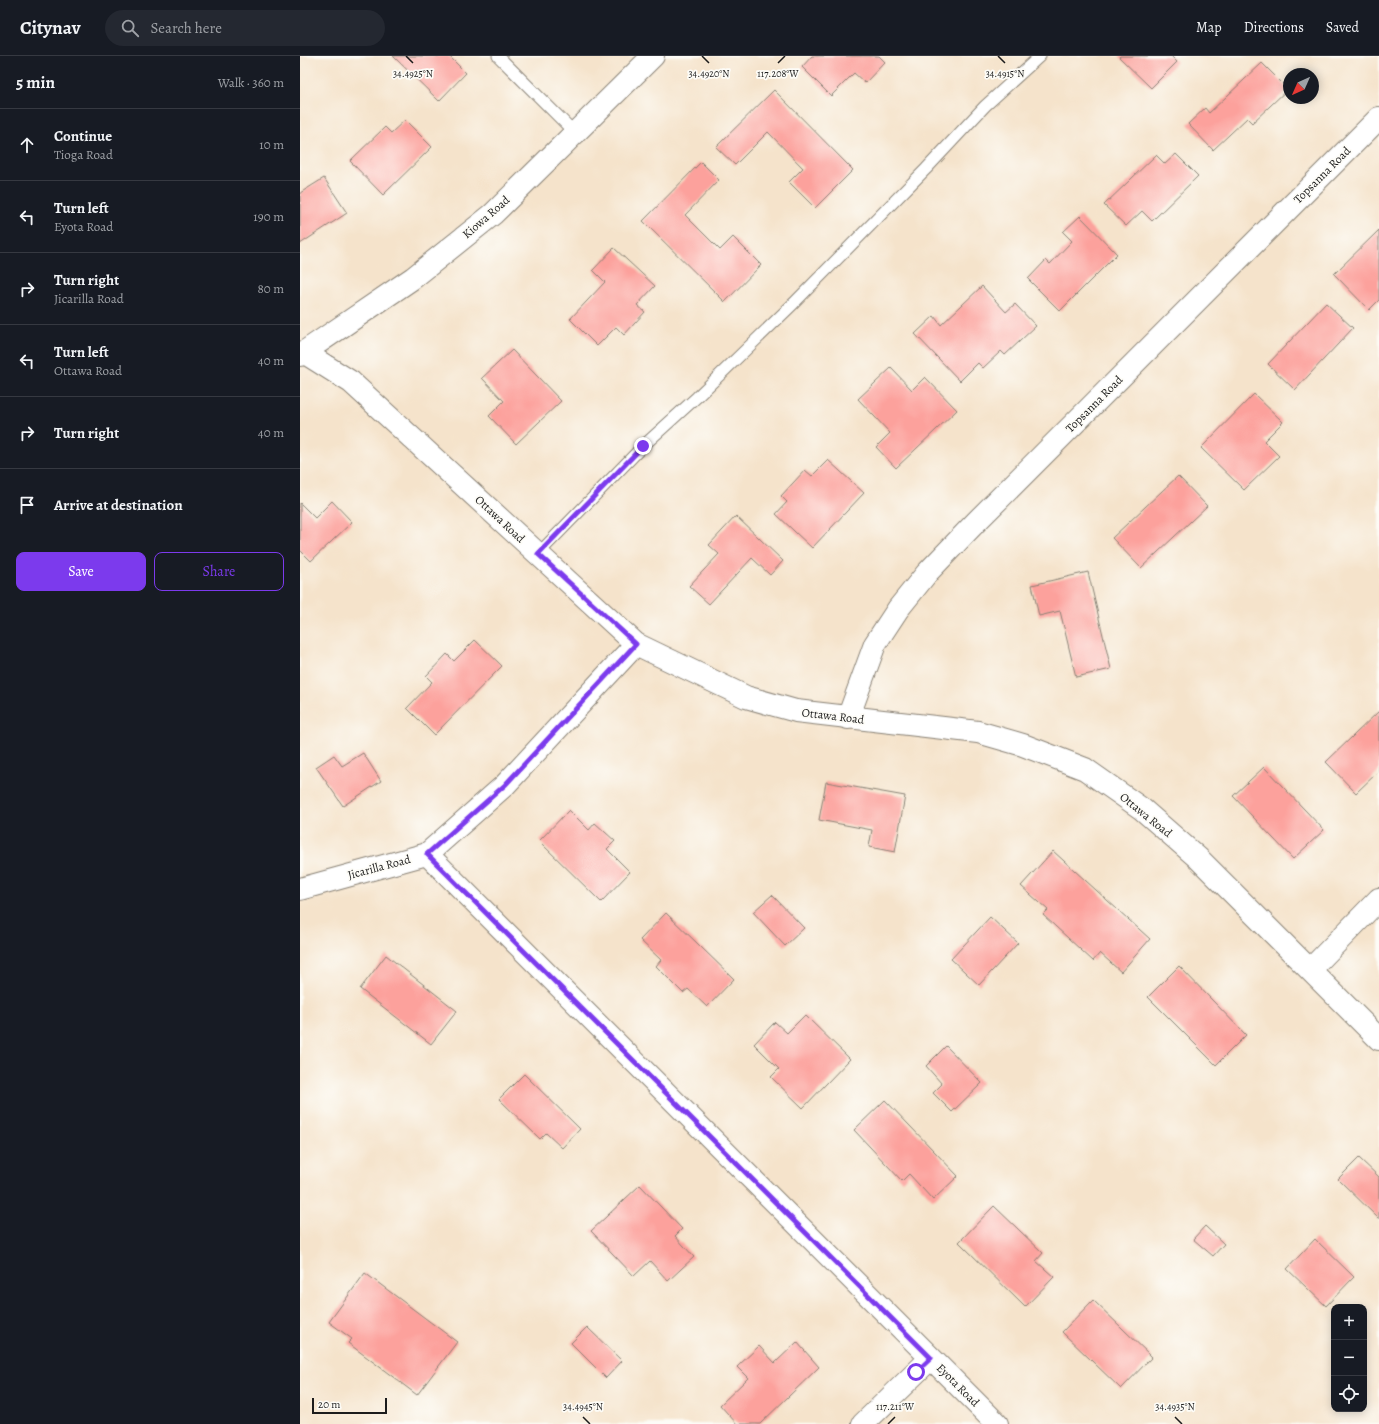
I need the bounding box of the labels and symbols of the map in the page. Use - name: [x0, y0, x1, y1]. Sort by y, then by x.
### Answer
- text: 34.4925°N: [393, 67, 433, 80]
- text: 34.4920°N: [688, 67, 730, 80]
- text: 117.208°W: [757, 67, 799, 80]
- text: 34.4915°N: [986, 67, 1024, 80]
- north arrow: [1283, 68, 1319, 104]
- street label: Topsanna Road: [1290, 143, 1354, 207]
- street label: Kiowa Road: [459, 192, 514, 242]
- street label: Topsanna Road: [1062, 372, 1126, 436]
- route end: [634, 437, 652, 455]
- street label: Ottawa Road: [472, 492, 529, 547]
- street label: Ottawa Road: [801, 704, 866, 728]
- street label: Ottawa Road: [1117, 789, 1176, 841]
- street label: Jicarilla Road: [346, 851, 413, 883]
- street label: Eyota Road: [933, 1360, 983, 1410]
- route start: [907, 1363, 925, 1381]
- scale bar: [312, 1396, 387, 1415]
- text: 34.4945°N: [563, 1400, 603, 1413]
- text: 117.211°W: [876, 1400, 915, 1413]
- text: 34.4935°N: [1155, 1400, 1195, 1413]

